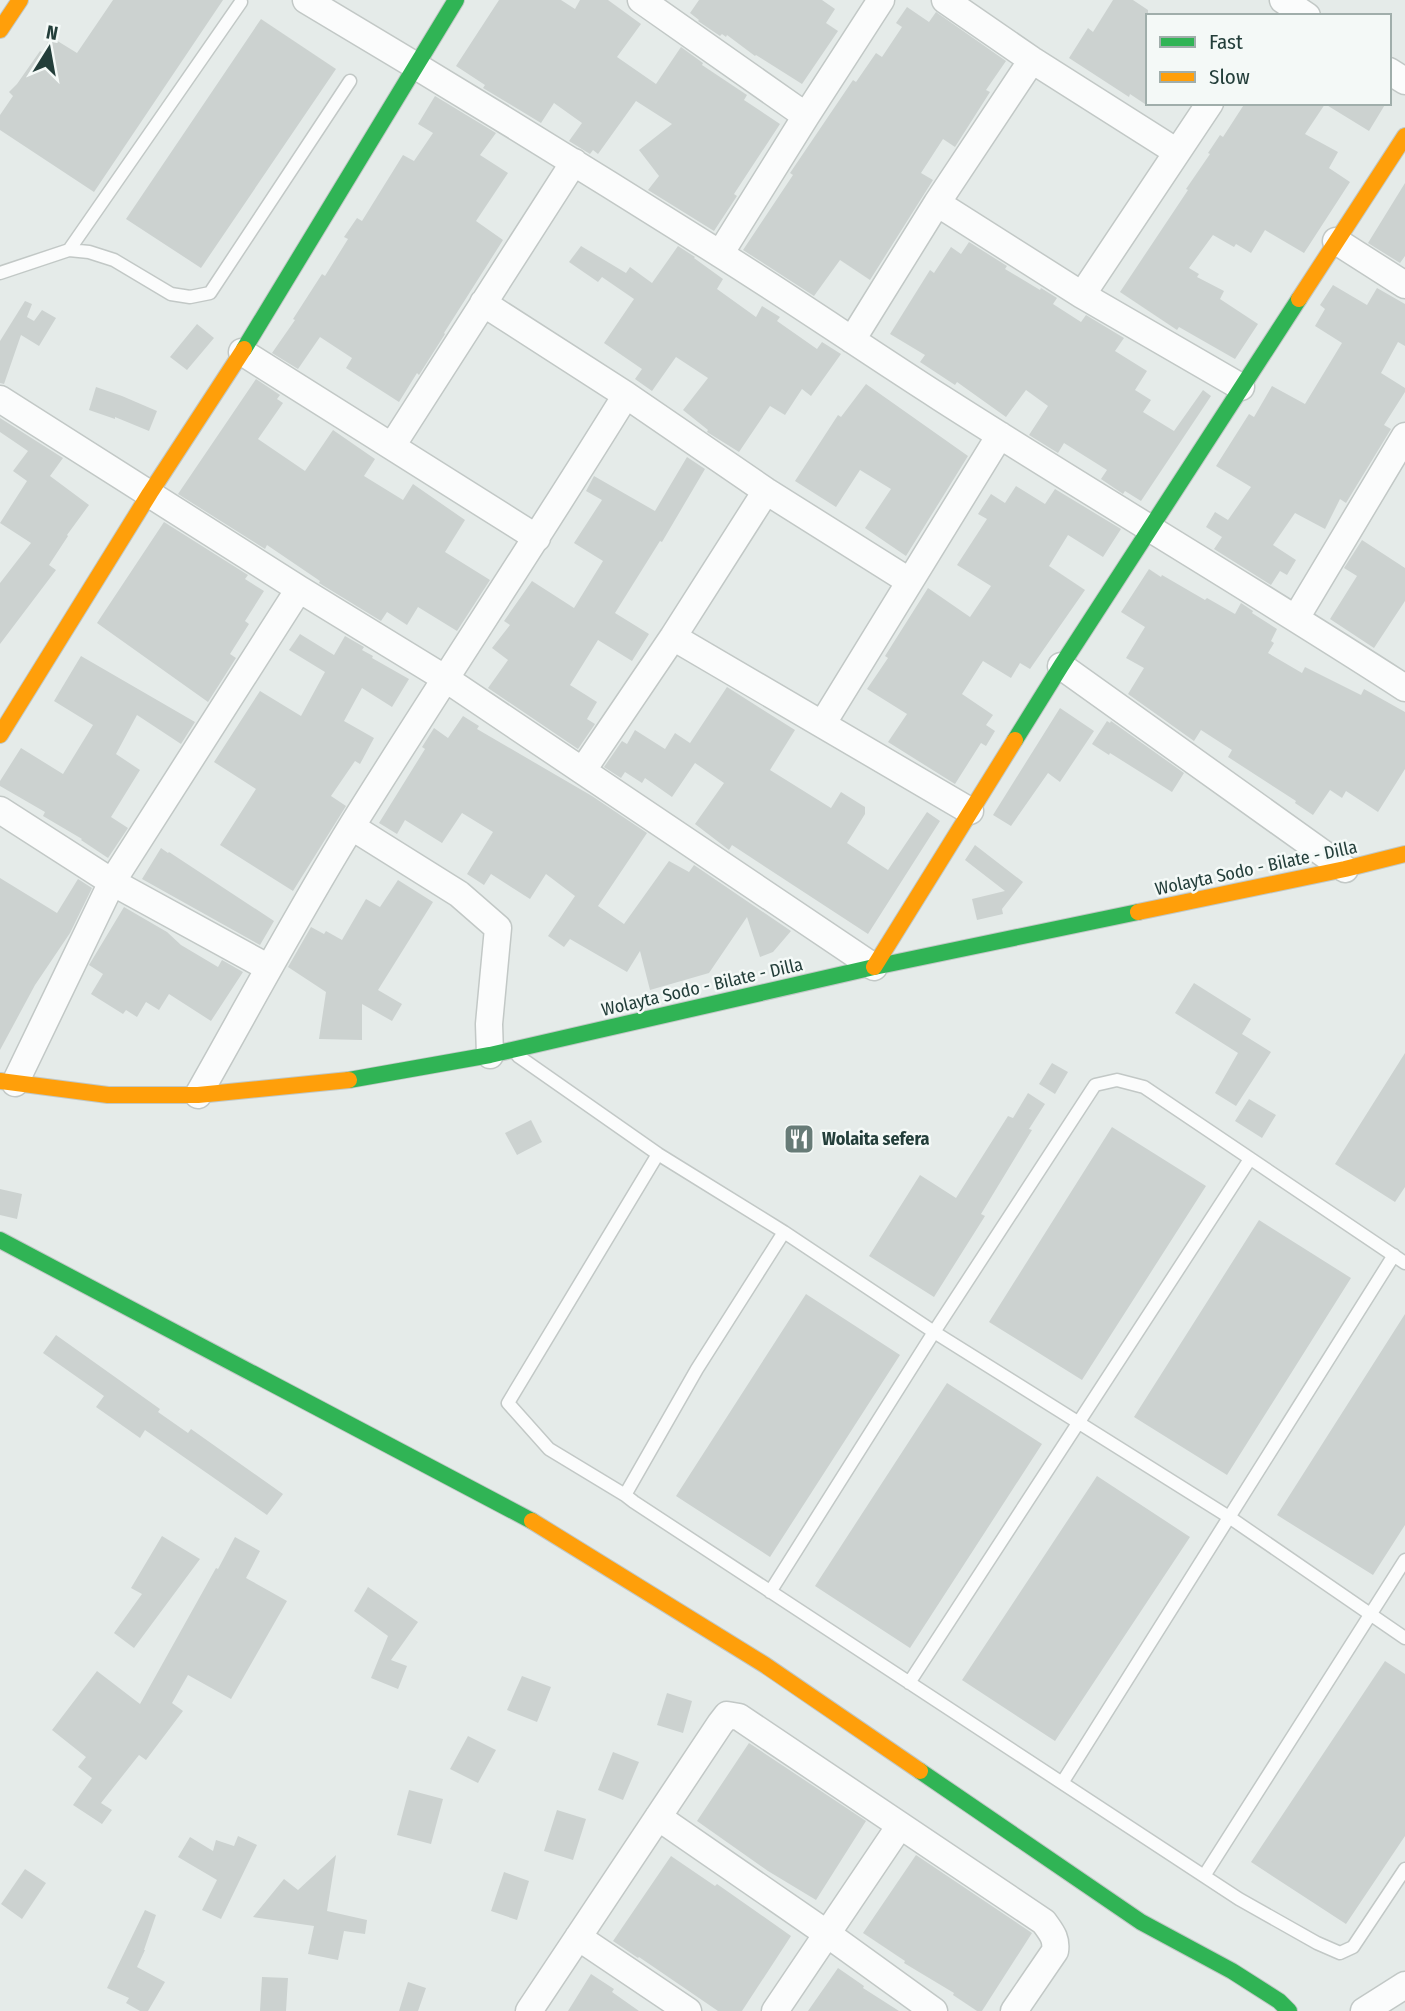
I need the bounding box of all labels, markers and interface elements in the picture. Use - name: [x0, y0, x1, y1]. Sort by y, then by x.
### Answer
- north arrow: [14, 14, 84, 84]
- legend: [1146, 14, 1391, 105]
- text: N: [44, 20, 60, 45]
- text: Fast: [1209, 29, 1243, 55]
- text: Slow: [1209, 64, 1250, 90]
- street label: Wolayta Sodo - Bilate - Dilla: [1153, 836, 1359, 900]
- street label: Wolayta Sodo - Bilate - Dilla: [599, 953, 805, 1021]
- restaurant icon: Wolaita sefera: [782, 1122, 816, 1156]
- place label: Wolaita sefera: [822, 1128, 930, 1150]

